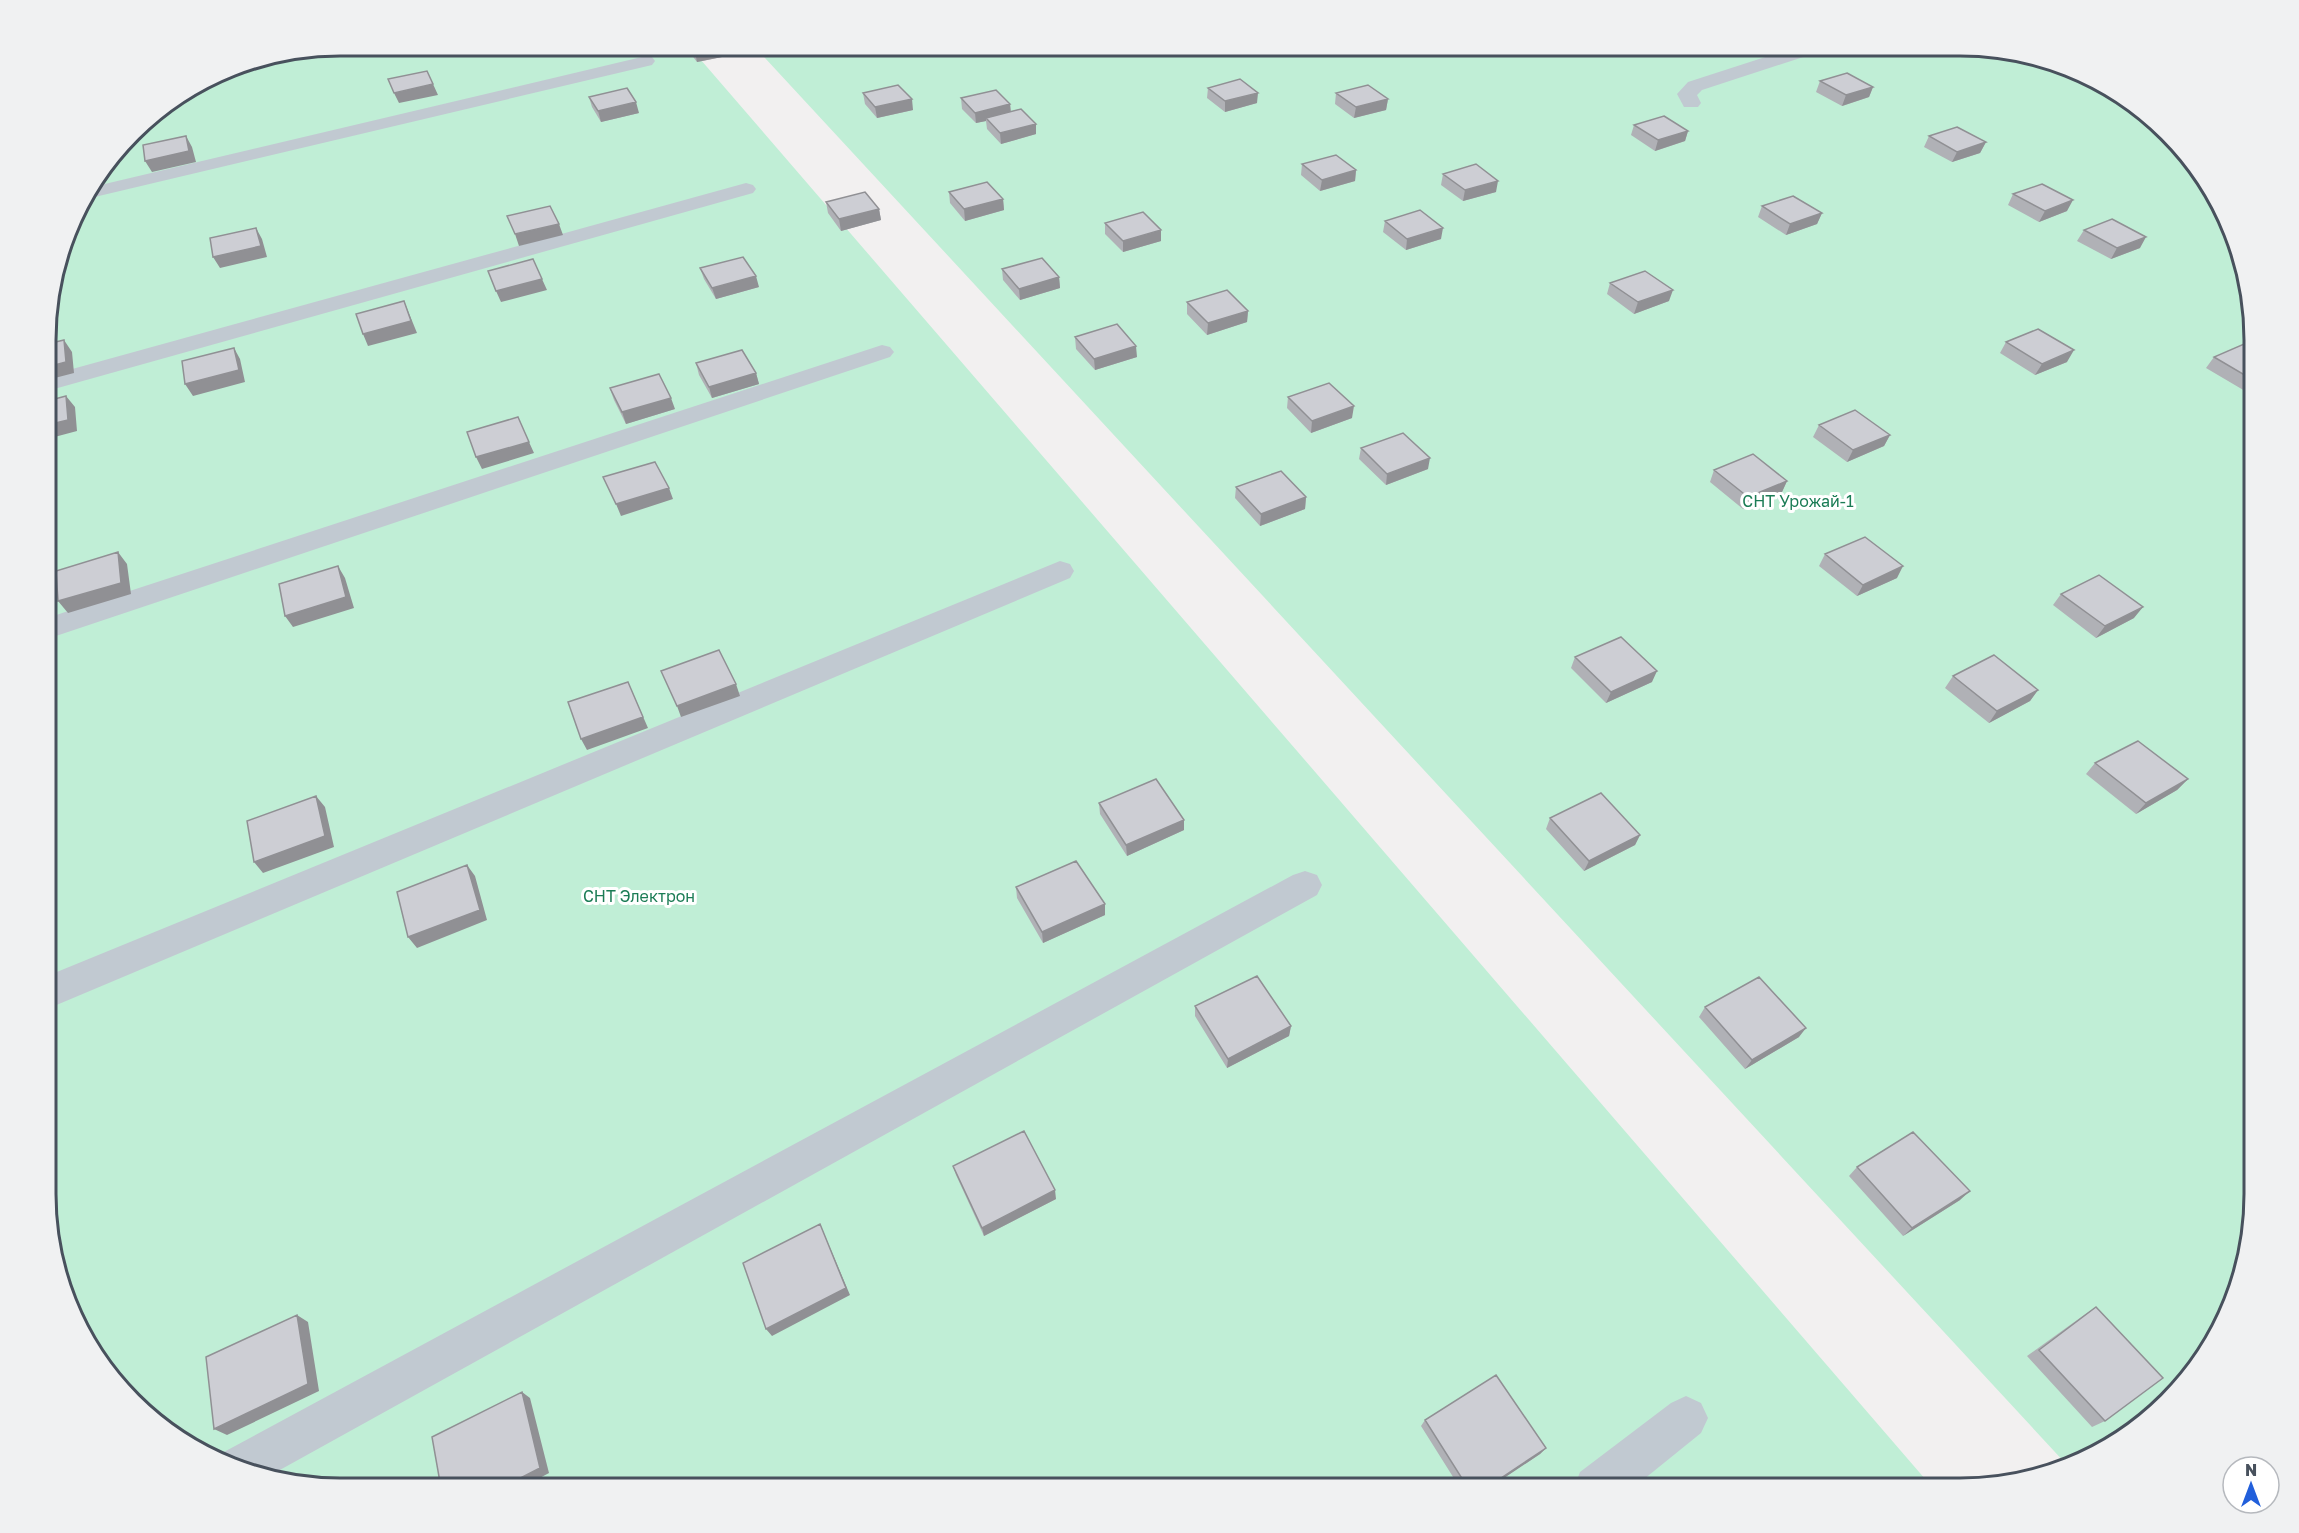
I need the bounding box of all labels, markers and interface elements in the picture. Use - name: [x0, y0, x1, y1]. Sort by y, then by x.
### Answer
- park label: СНТ Урожай-1: [1742, 491, 1854, 511]
- park label: СНТ Электрон: [583, 886, 695, 906]
- north arrow: [2221, 1455, 2281, 1515]
- text: N: [2245, 1460, 2257, 1480]

